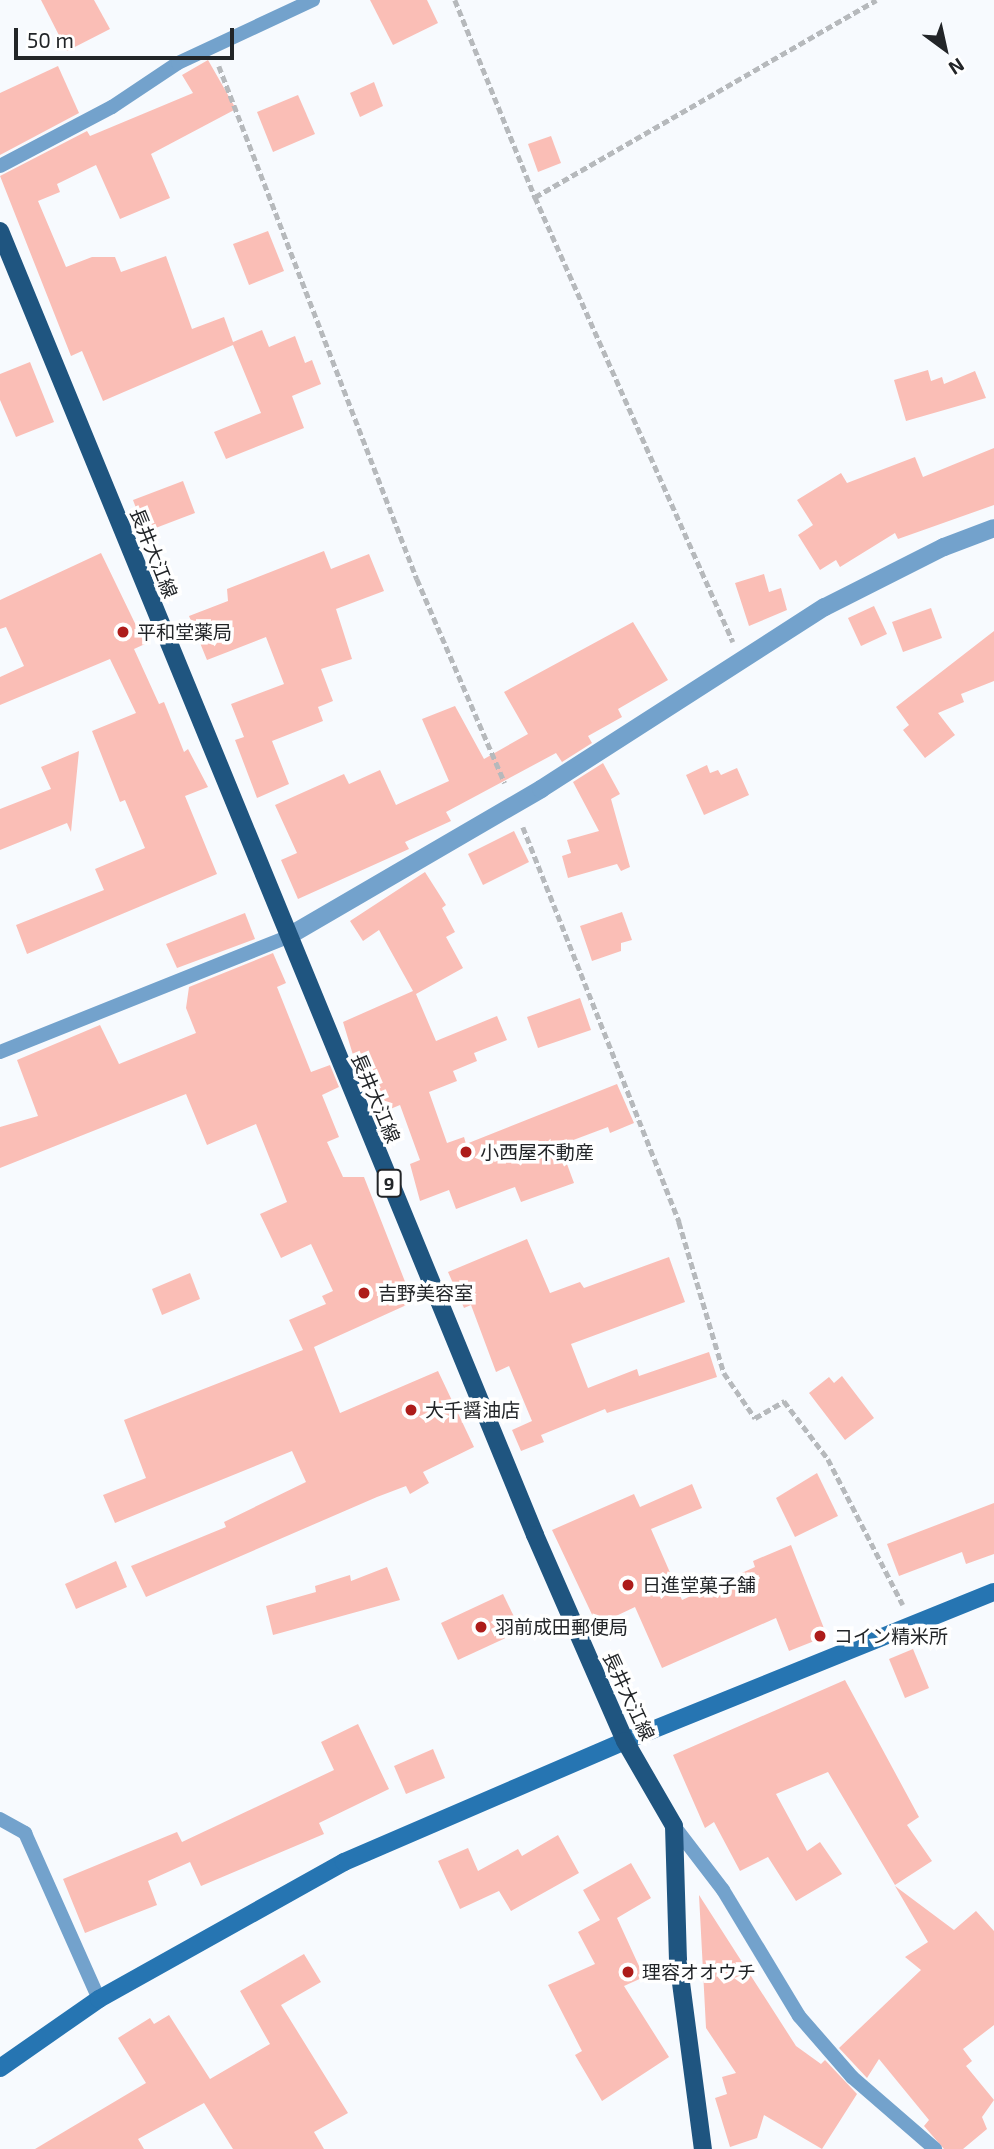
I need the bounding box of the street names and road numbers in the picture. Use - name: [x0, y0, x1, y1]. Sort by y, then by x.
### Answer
- street label: 長井大江線: [126, 505, 182, 601]
- street label: 長井大江線: [347, 1050, 405, 1146]
- road number: 9: [375, 1168, 403, 1198]
- street label: 長井大江線: [599, 1648, 659, 1744]

